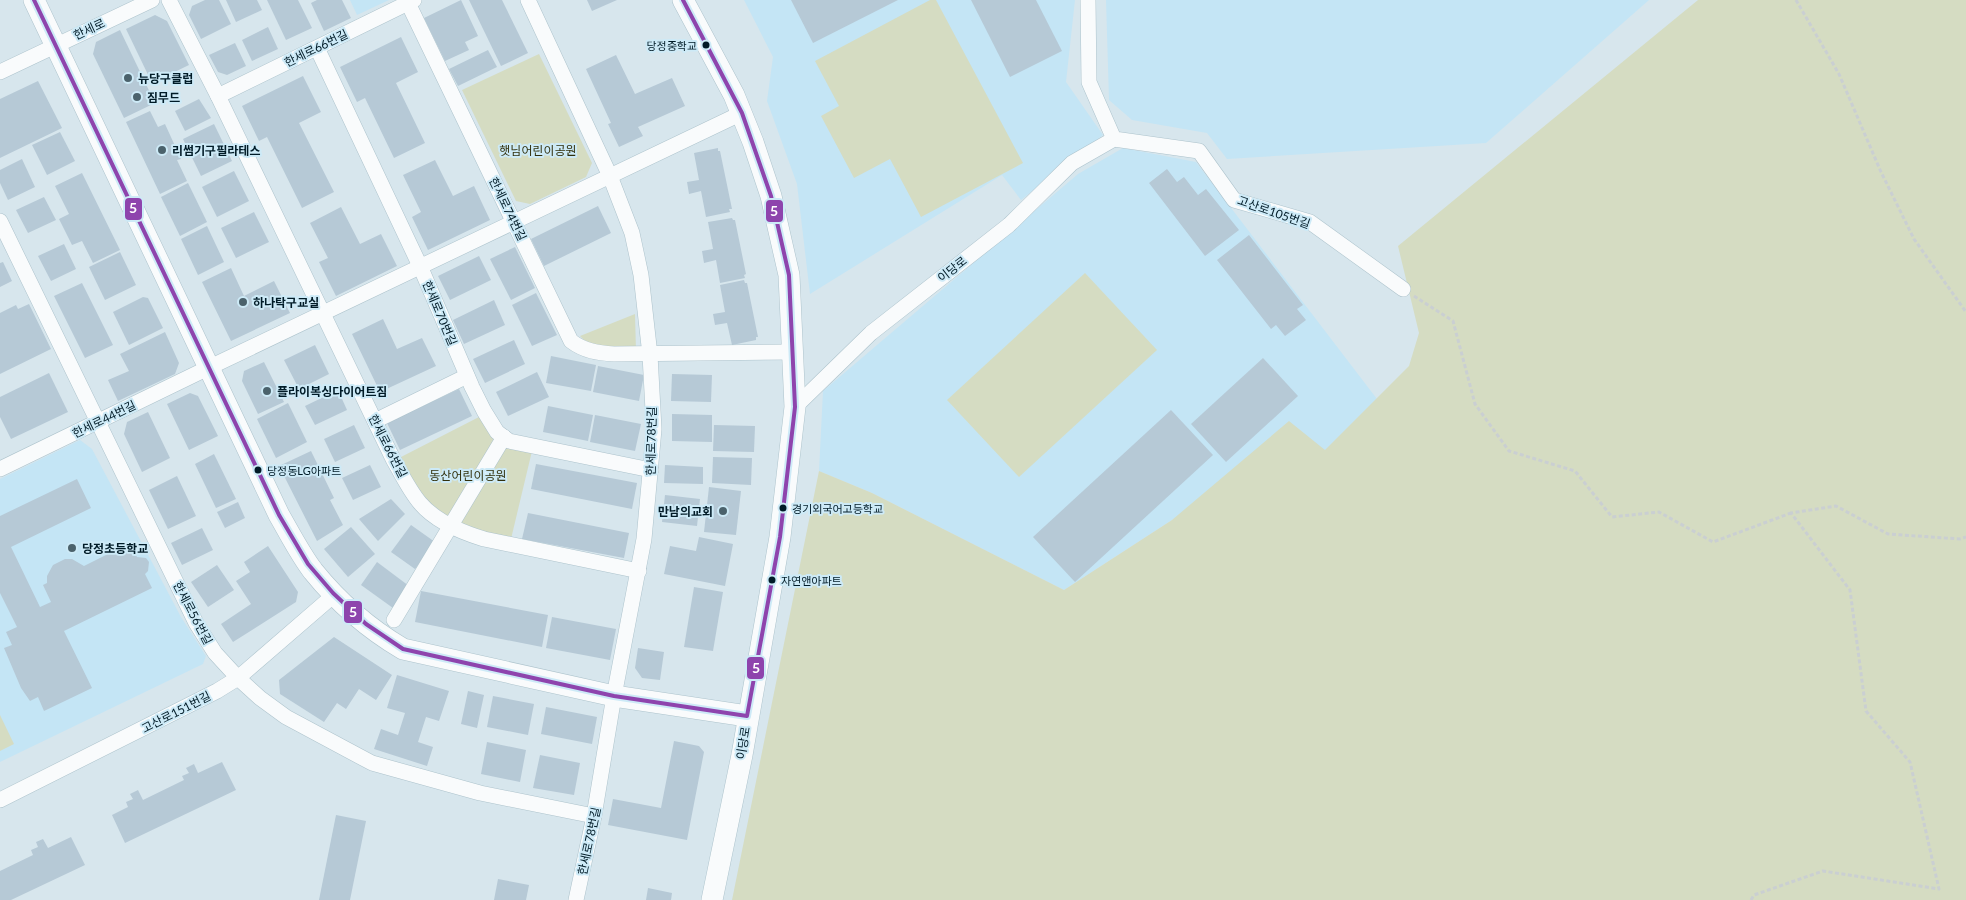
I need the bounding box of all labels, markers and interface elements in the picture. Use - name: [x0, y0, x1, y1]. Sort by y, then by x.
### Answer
- street label: 한세로: [71, 15, 107, 43]
- street label: 한세로66번길: [282, 26, 350, 70]
- place label: 당정중학교: [646, 39, 697, 52]
- marker: 당정중학교: [701, 40, 711, 50]
- place label: 뉴당구클럽: [138, 71, 193, 86]
- marker: 뉴당구클럽: [122, 72, 134, 84]
- place label: 짐무드: [147, 90, 180, 105]
- marker: 짐무드: [131, 91, 143, 103]
- place label: 리썸기구필라테스: [172, 143, 260, 158]
- park label: 햇님어린이공원: [499, 143, 577, 158]
- marker: 리썸기구필라테스: [156, 144, 168, 156]
- street label: 한세로74번길: [486, 175, 530, 243]
- street label: 고산로105번길: [1236, 193, 1312, 231]
- line badge: 5: [124, 197, 143, 221]
- text: 5: [129, 199, 137, 216]
- line badge: 5: [765, 199, 784, 223]
- text: 5: [770, 202, 778, 219]
- street label: 이당로: [934, 253, 970, 285]
- street label: 한세로70번길: [420, 278, 460, 348]
- place label: 하나탁구교실: [253, 295, 319, 310]
- marker: 하나탁구교실: [237, 296, 249, 308]
- place label: 플라이복싱다이어트짐: [277, 384, 387, 399]
- marker: 플라이복싱다이어트짐: [261, 385, 273, 397]
- street label: 한세로44번길: [70, 397, 138, 441]
- street label: 한세로78번길: [643, 406, 659, 476]
- street label: 한세로66번길: [366, 412, 410, 480]
- place label: 당정동LG아파트: [267, 464, 341, 477]
- marker: 당정동LG아파트: [253, 465, 263, 475]
- park label: 동산어린이공원: [429, 468, 507, 483]
- place label: 경기외국어고등학교: [792, 502, 883, 515]
- marker: 경기외국어고등학교: [778, 503, 788, 513]
- place label: 만남의교회: [658, 504, 713, 519]
- marker: 만남의교회: [717, 505, 729, 517]
- place label: 당정초등학교: [82, 541, 148, 556]
- marker: 당정초등학교: [66, 542, 78, 554]
- place label: 자연앤아파트: [781, 574, 842, 587]
- marker: 자연앤아파트: [767, 575, 777, 585]
- street label: 한세로56번길: [170, 579, 216, 647]
- line badge: 5: [343, 600, 363, 624]
- text: 5: [349, 603, 357, 620]
- line badge: 5: [746, 656, 765, 680]
- text: 5: [752, 659, 760, 676]
- street label: 고산로151번길: [139, 688, 213, 736]
- street label: 이당로: [733, 725, 753, 761]
- street label: 한세로78번길: [574, 806, 604, 876]

